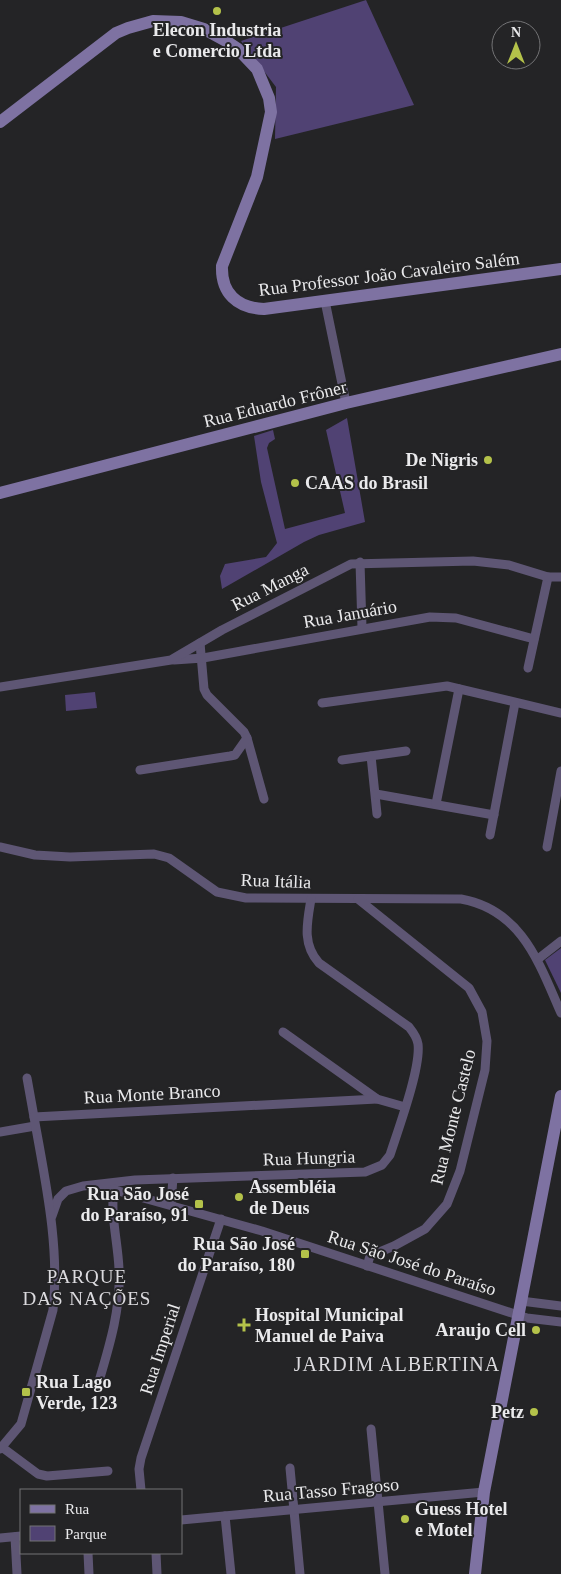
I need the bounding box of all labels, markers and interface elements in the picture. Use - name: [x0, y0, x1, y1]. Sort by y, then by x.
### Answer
- marker: Elecon Industria e Comercio Ltda: [211, 5, 223, 17]
- place label: Elecon Industria e Comercio Ltda: [153, 20, 281, 61]
- north arrow: [491, 20, 541, 70]
- text: N: [511, 25, 521, 40]
- street label: Rua Professor João Cavaleiro Salém: [257, 248, 521, 300]
- street label: Rua Eduardo Frôner: [201, 377, 349, 431]
- place label: De Nigris: [406, 450, 478, 470]
- marker: De Nigris: [482, 454, 494, 466]
- place label: CAAS do Brasil: [305, 473, 428, 493]
- marker: CAAS do Brasil: [289, 477, 301, 489]
- street label: Rua Manga: [228, 559, 312, 615]
- street label: Rua Januário: [302, 596, 398, 632]
- street label: Rua Itália: [240, 870, 312, 892]
- street label: Rua Monte Castelo: [426, 1047, 480, 1187]
- street label: Rua Monte Branco: [83, 1080, 221, 1108]
- street label: Rua Hungria: [262, 1146, 356, 1170]
- place label: Assembléia de Deus: [249, 1177, 336, 1218]
- place label: Rua São José do Paraíso, 91: [80, 1184, 189, 1225]
- marker: Assembléia de Deus: [233, 1191, 245, 1203]
- marker: Rua São José do Paraíso, 91: [193, 1198, 205, 1210]
- street label: Rua São José do Paraíso: [325, 1226, 499, 1300]
- place label: Rua São José do Paraíso, 180: [177, 1234, 295, 1275]
- marker: Rua São José do Paraíso, 180: [299, 1248, 311, 1260]
- district label: PARQUE DAS NAÇÕES: [23, 1266, 151, 1309]
- street label: Rua Imperial: [136, 1301, 184, 1397]
- place label: Hospital Municipal Manuel de Paiva: [255, 1305, 404, 1346]
- marker: Hospital Municipal Manuel de Paiva: [237, 1318, 251, 1332]
- place label: Araujo Cell: [436, 1320, 526, 1340]
- marker: Araujo Cell: [530, 1324, 542, 1336]
- district label: JARDIM ALBERTINA: [294, 1353, 500, 1375]
- place label: Rua Lago Verde, 123: [36, 1372, 117, 1413]
- marker: Rua Lago Verde, 123: [20, 1386, 32, 1398]
- place label: Petz: [491, 1402, 524, 1422]
- marker: Petz: [528, 1406, 540, 1418]
- street label: Rua Tasso Fragoso: [262, 1474, 400, 1506]
- legend: [20, 1489, 182, 1554]
- place label: Guess Hotel e Motel: [415, 1499, 508, 1540]
- text: Rua: [65, 1501, 90, 1517]
- marker: Guess Hotel e Motel: [399, 1513, 411, 1525]
- text: Parque: [65, 1526, 107, 1542]

